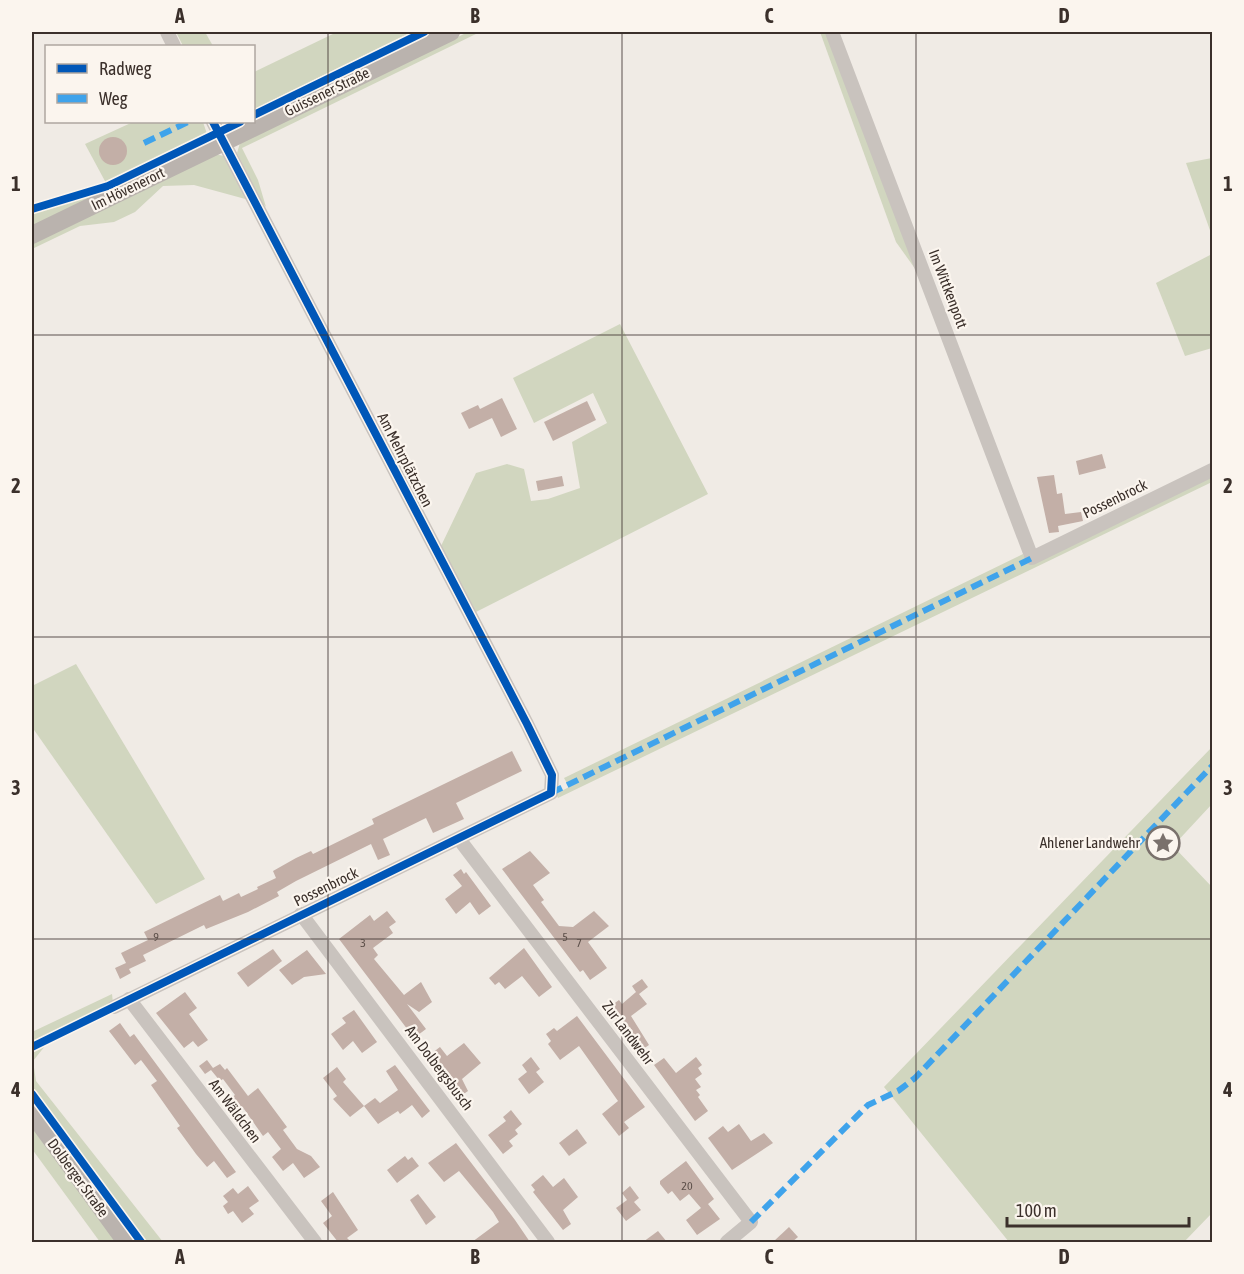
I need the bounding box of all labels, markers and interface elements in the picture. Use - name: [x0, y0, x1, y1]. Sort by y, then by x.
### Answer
- text: A: [174, 4, 185, 27]
- text: B: [470, 4, 480, 27]
- text: C: [765, 4, 774, 27]
- text: D: [1058, 4, 1070, 27]
- legend: [45, 45, 255, 123]
- text: Radweg: [99, 58, 152, 79]
- street label: Guissener Straße: [282, 64, 372, 119]
- text: Weg: [99, 88, 128, 109]
- street label: Im Hövenerort: [88, 164, 167, 214]
- text: 1: [11, 172, 21, 195]
- text: 1: [1223, 172, 1233, 195]
- street label: Im Wittkenpott: [926, 247, 971, 331]
- street label: Am Mehrplätzchen: [374, 410, 436, 510]
- text: 2: [11, 474, 21, 497]
- text: 2: [1223, 474, 1233, 497]
- street label: Possenbrock: [1080, 475, 1150, 521]
- text: 3: [11, 776, 21, 799]
- text: 3: [1223, 776, 1233, 799]
- place icon: Ahlener Landwehr: [1145, 825, 1181, 861]
- place label: Ahlener Landwehr: [1040, 834, 1141, 851]
- street label: Possenbrock: [291, 863, 361, 909]
- house number: 9: [153, 930, 159, 944]
- house number: 5: [562, 930, 568, 944]
- house number: 3: [360, 936, 366, 950]
- house number: 7: [576, 936, 582, 950]
- street label: Zur Landwehr: [599, 998, 658, 1068]
- street label: Am Dolbergsbusch: [402, 1022, 477, 1113]
- street label: Am Wäldchen: [206, 1075, 265, 1146]
- text: 4: [10, 1078, 21, 1101]
- text: 4: [1222, 1078, 1233, 1101]
- street label: Dolberger Straße: [44, 1135, 113, 1220]
- house number: 20: [681, 1179, 693, 1193]
- scale bar: [1007, 1190, 1188, 1228]
- text: 100 m: [1016, 1200, 1057, 1221]
- text: A: [174, 1245, 185, 1268]
- text: B: [470, 1245, 480, 1268]
- text: C: [765, 1245, 774, 1268]
- text: D: [1058, 1245, 1070, 1268]

